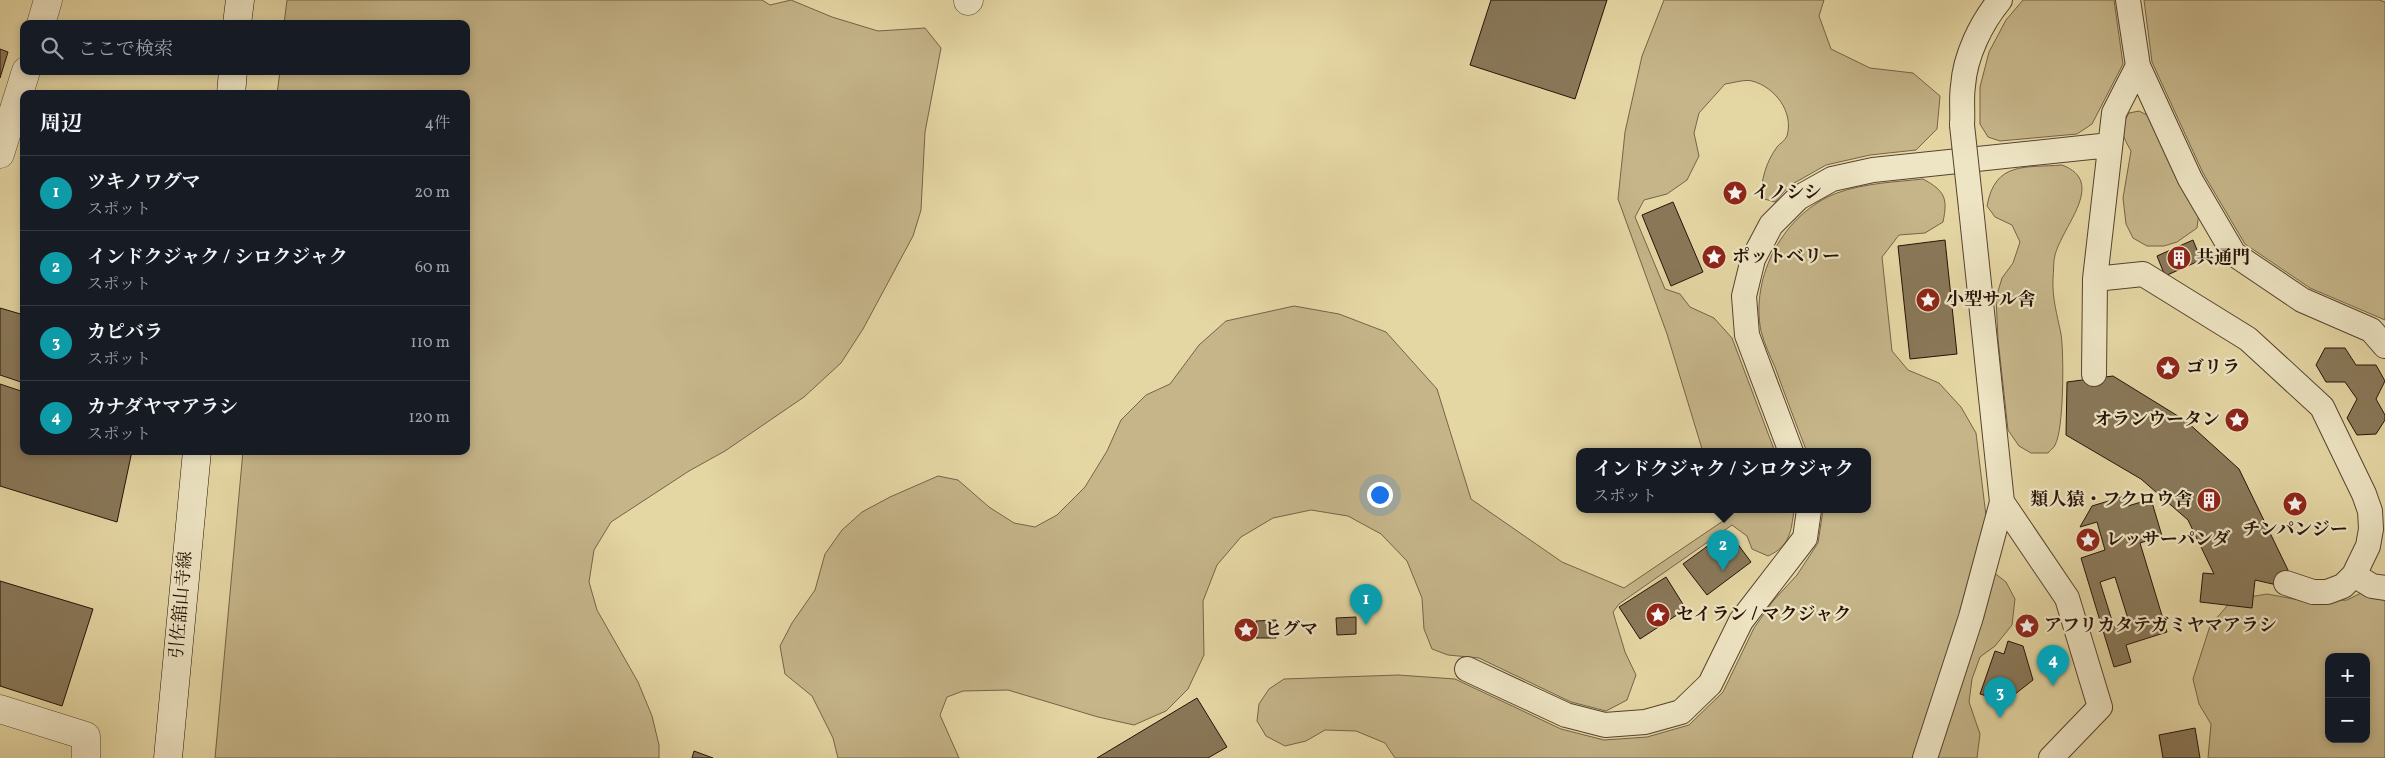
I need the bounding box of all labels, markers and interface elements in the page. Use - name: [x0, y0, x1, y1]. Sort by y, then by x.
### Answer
- search box: [20, 20, 470, 75]
- icon: search: [38, 34, 66, 62]
- text: ここで検索: [78, 37, 173, 63]
- text: 周辺: [40, 110, 82, 139]
- text: 4件: [424, 113, 450, 135]
- text: ツキノワグマ: [87, 170, 201, 196]
- place icon: イノシシ: [1722, 180, 1748, 206]
- place label: イノシシ: [1752, 181, 1822, 206]
- text: 1: [53, 182, 59, 204]
- text: 20 m: [415, 182, 450, 204]
- text: スポット: [87, 199, 151, 221]
- place icon: ポットベリー: [1701, 244, 1727, 270]
- text: インドクジャク / シロクジャク: [87, 245, 348, 271]
- place label: ポットベリー: [1732, 245, 1840, 270]
- building icon: 共通門: [2166, 245, 2192, 271]
- place label: 共通門: [2196, 246, 2250, 271]
- text: 2: [52, 257, 60, 279]
- text: 60 m: [415, 257, 450, 279]
- text: スポット: [87, 274, 151, 296]
- place icon: 小型サル舎: [1915, 287, 1941, 313]
- place label: 小型サル舎: [1946, 288, 2035, 313]
- text: カピバラ: [87, 320, 163, 346]
- text: 3: [52, 332, 60, 354]
- text: 110 m: [411, 332, 450, 354]
- text: スポット: [87, 349, 151, 371]
- place icon: ゴリラ: [2155, 355, 2181, 381]
- place label: ゴリラ: [2186, 356, 2240, 381]
- text: カナダヤマアラシ: [87, 395, 238, 421]
- text: 4: [51, 407, 61, 429]
- text: 120 m: [408, 407, 450, 429]
- place icon: オランウータン: [2224, 407, 2250, 433]
- place label: オランウータン: [2094, 408, 2220, 433]
- text: スポット: [87, 424, 151, 446]
- popup: [1576, 448, 1871, 513]
- text: インドクジャク / シロクジャク: [1593, 457, 1854, 483]
- your location: [1367, 482, 1393, 508]
- text: スポット: [1593, 486, 1657, 508]
- building icon: 類人猿・フクロウ舎: [2196, 487, 2222, 513]
- place label: 類人猿・フクロウ舎: [2031, 488, 2192, 513]
- place icon: チンパンジー: [2282, 491, 2308, 517]
- place label: チンパンジー: [2242, 518, 2348, 543]
- place icon: レッサーパンダ: [2075, 527, 2101, 553]
- place label: レッサーパンダ: [2106, 528, 2230, 553]
- pin: 2: [1707, 530, 1739, 571]
- street label: 引佐舘山寺線: [165, 550, 199, 660]
- pin: 1: [1350, 584, 1382, 625]
- place icon: セイラン / マクジャク: [1645, 602, 1671, 628]
- place label: セイラン / マクジャク: [1676, 603, 1851, 628]
- place icon: アフリカタテガミヤマアラシ: [2014, 613, 2040, 639]
- place label: アフリカタテガミヤマアラシ: [2044, 614, 2277, 639]
- place icon: ヒグマ: [1233, 617, 1259, 643]
- place label: ヒグマ: [1264, 618, 1318, 643]
- pin: 4: [2037, 645, 2069, 686]
- map controls: [2325, 653, 2370, 743]
- button: +: [2325, 653, 2370, 698]
- pin: 3: [1984, 677, 2016, 718]
- button: −: [2325, 698, 2370, 743]

